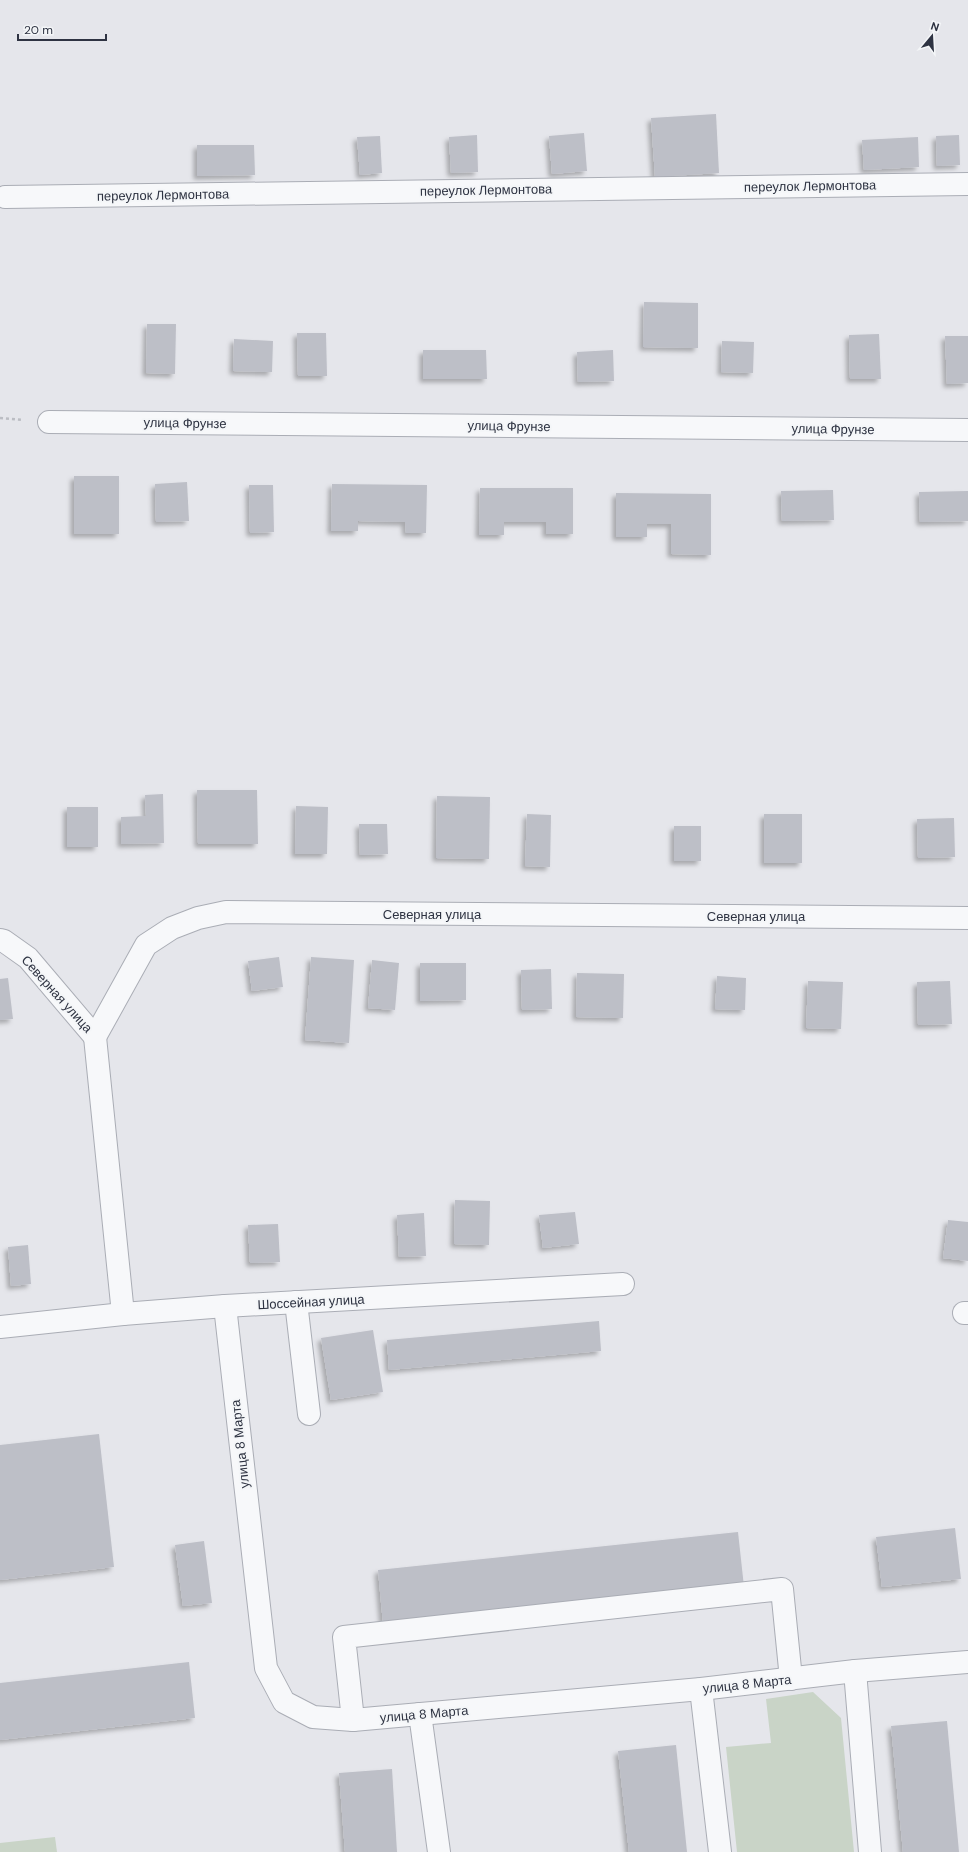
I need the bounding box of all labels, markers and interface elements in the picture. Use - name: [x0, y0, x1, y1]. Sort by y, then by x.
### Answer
- scale bar: [18, 16, 106, 42]
- north arrow: [912, 16, 952, 56]
- text: N: [929, 19, 941, 34]
- text: 20 m: [24, 22, 53, 38]
- street label: переулок Лермонтова: [744, 176, 877, 196]
- street label: переулок Лермонтова: [420, 180, 553, 200]
- street label: переулок Лермонтова: [97, 185, 230, 205]
- street label: улица Фрунзе: [143, 414, 227, 432]
- street label: улица Фрунзе: [467, 417, 551, 435]
- street label: улица Фрунзе: [791, 420, 875, 438]
- street label: Северная улица: [383, 906, 482, 923]
- street label: Северная улица: [707, 908, 806, 925]
- street label: Северная улица: [18, 952, 97, 1037]
- street label: Шоссейная улица: [257, 1291, 366, 1313]
- street label: улица 8 Марта: [227, 1398, 253, 1489]
- street label: улица 8 Марта: [702, 1671, 793, 1697]
- street label: улица 8 Марта: [379, 1702, 470, 1726]

